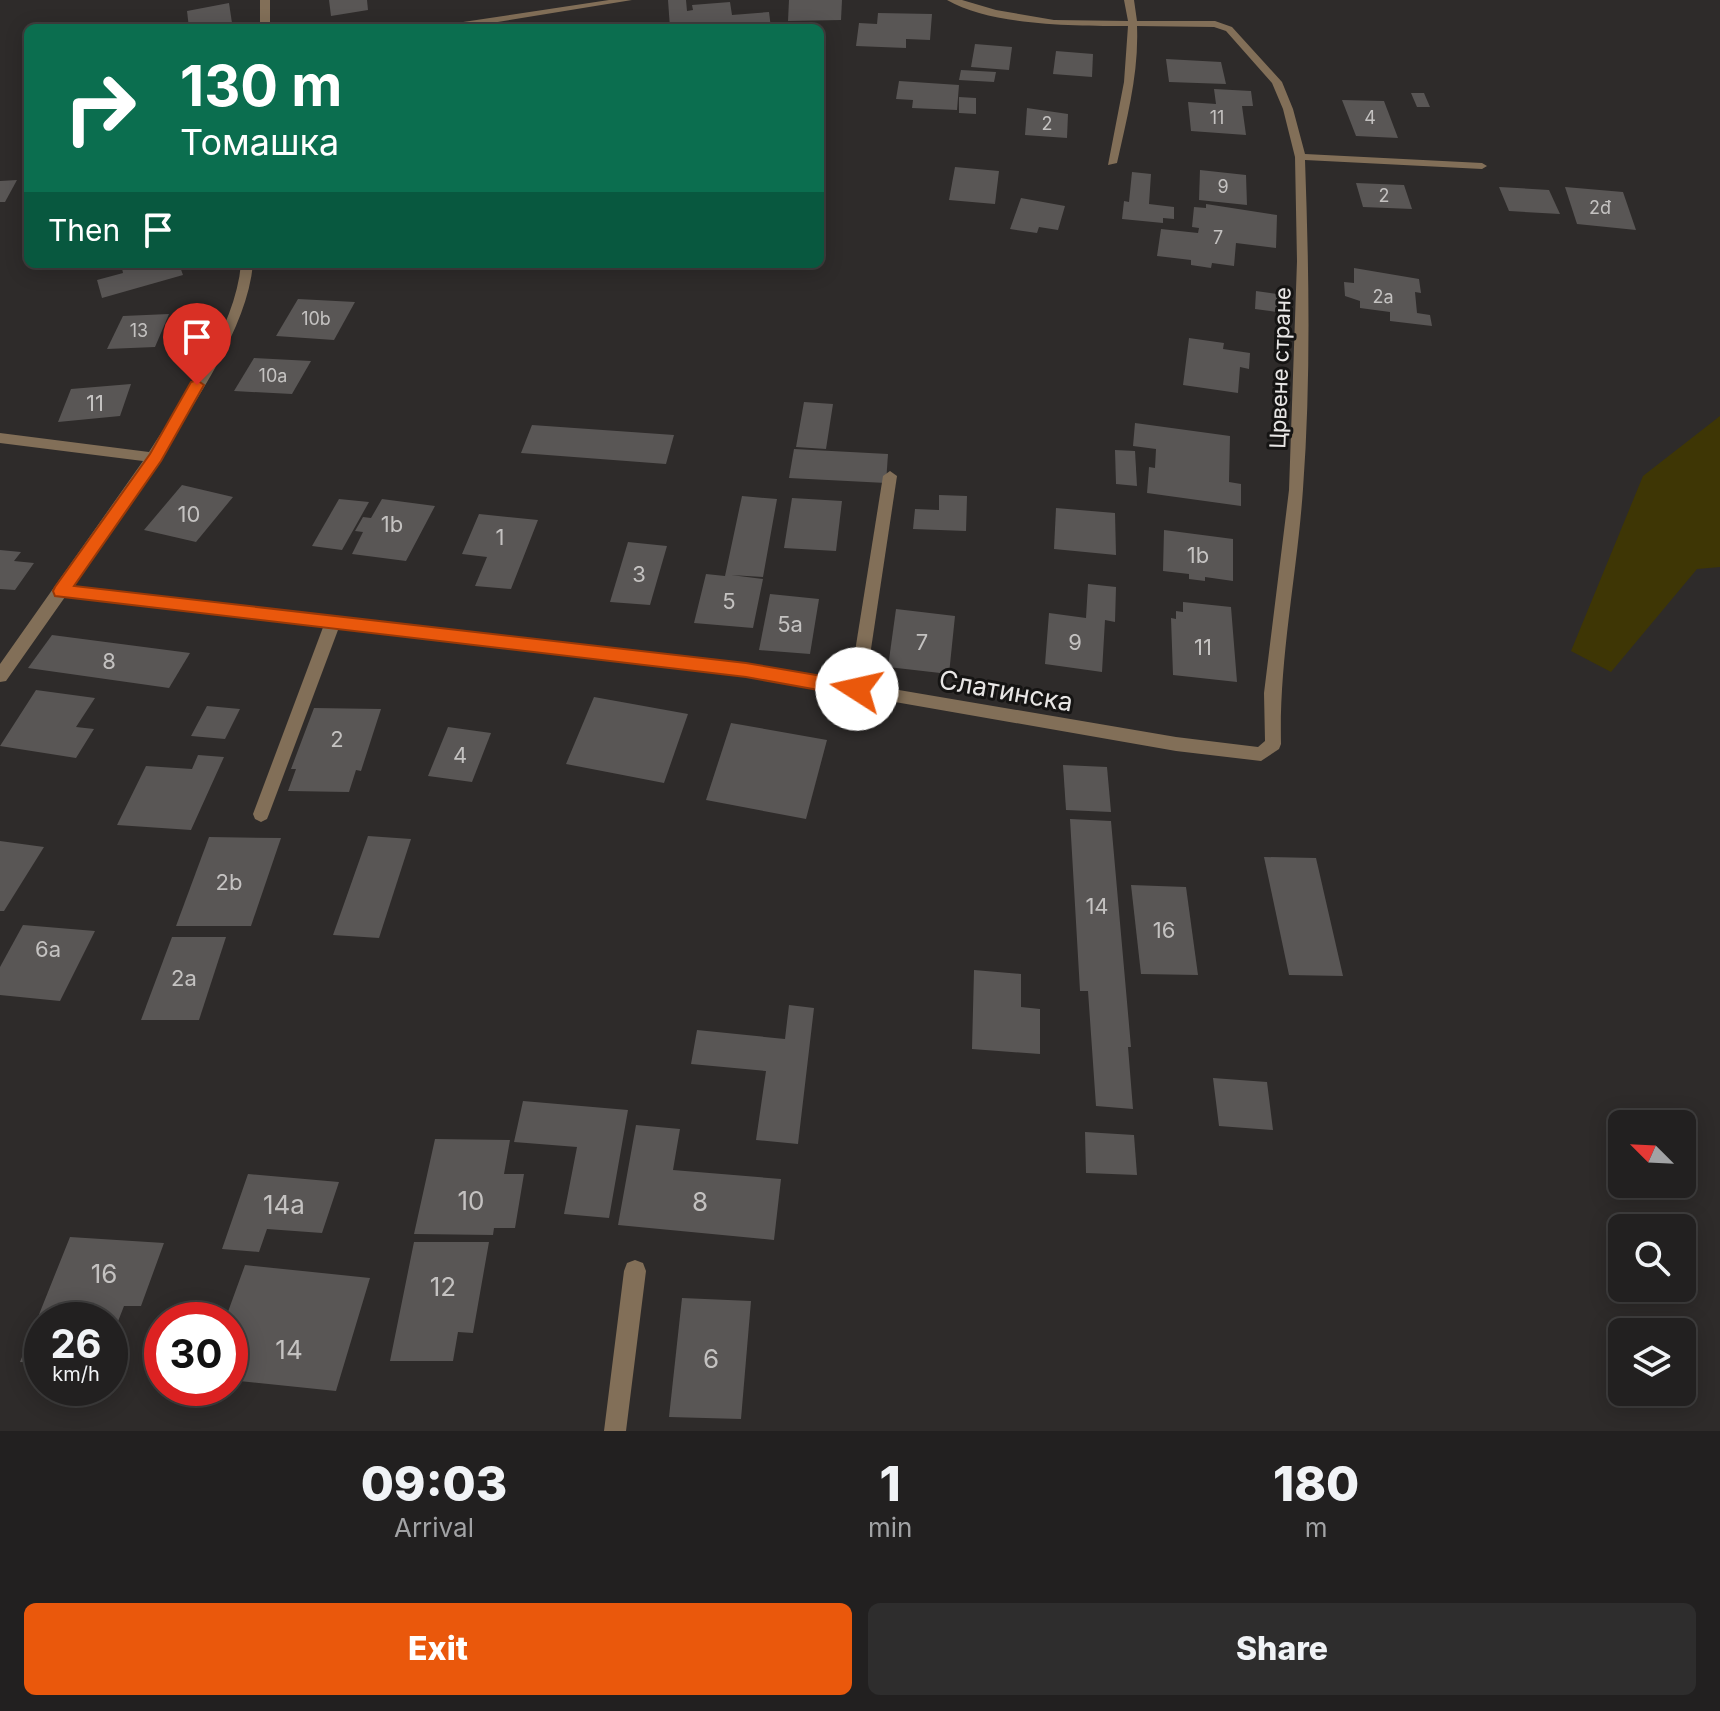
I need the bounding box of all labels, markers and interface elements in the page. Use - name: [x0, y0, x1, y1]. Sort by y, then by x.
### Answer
- text: 130 m: [180, 52, 342, 120]
- icon: right: [48, 56, 152, 160]
- house number: 11: [1210, 107, 1224, 128]
- house number: 4: [1364, 107, 1376, 128]
- house number: 2: [1042, 113, 1052, 134]
- text: Томашка: [180, 120, 339, 164]
- house number: 9: [1217, 176, 1229, 197]
- house number: 2: [1379, 185, 1389, 206]
- house number: 2đ: [1589, 197, 1611, 218]
- icon: arrive: [136, 208, 180, 252]
- text: Then: [48, 212, 120, 248]
- house number: 7: [1213, 227, 1223, 248]
- house number: 2a: [1372, 286, 1394, 307]
- street label: Црвене стране: [1264, 287, 1296, 449]
- pin: [163, 303, 231, 385]
- house number: 10b: [301, 308, 331, 329]
- icon: arrive: [175, 315, 219, 359]
- house number: 13: [130, 320, 148, 341]
- house number: 10a: [259, 365, 287, 386]
- house number: 11: [86, 390, 104, 416]
- house number: 10: [178, 501, 200, 527]
- house number: 1b: [381, 511, 403, 537]
- house number: 1: [496, 524, 504, 550]
- house number: 1b: [1187, 542, 1209, 568]
- house number: 3: [632, 561, 646, 587]
- house number: 5: [722, 588, 736, 614]
- house number: 5a: [777, 611, 803, 637]
- house number: 7: [916, 629, 928, 655]
- house number: 9: [1068, 629, 1082, 655]
- house number: 11: [1194, 634, 1212, 660]
- position arrow: [815, 647, 899, 731]
- house number: 8: [102, 648, 116, 674]
- street label: Слатинска: [937, 663, 1075, 718]
- house number: 2: [330, 726, 344, 752]
- house number: 4: [453, 742, 467, 768]
- house number: 2b: [216, 869, 242, 895]
- house number: 14: [1085, 893, 1109, 919]
- house number: 16: [1153, 917, 1175, 943]
- house number: 6a: [35, 936, 61, 962]
- house number: 2a: [171, 965, 197, 991]
- north arrow: [1608, 1110, 1696, 1198]
- map controls: [1608, 1110, 1696, 1406]
- house number: 10: [458, 1185, 484, 1216]
- house number: 8: [692, 1186, 708, 1217]
- house number: 14a: [263, 1189, 305, 1220]
- button: search: [1608, 1214, 1696, 1302]
- house number: 16: [91, 1258, 117, 1289]
- house number: 12: [430, 1271, 456, 1302]
- speed limit sign: 30: [144, 1302, 248, 1406]
- button: layers: [1608, 1318, 1696, 1406]
- text: 26: [50, 1319, 102, 1368]
- house number: 14: [275, 1334, 303, 1365]
- house number: 6: [703, 1343, 719, 1374]
- text: km/h: [52, 1362, 100, 1386]
- text: 09:03: [361, 1454, 507, 1513]
- text: 1: [880, 1454, 901, 1513]
- text: 180: [1273, 1454, 1359, 1513]
- text: Arrival: [394, 1512, 474, 1543]
- text: min: [868, 1512, 912, 1543]
- text: m: [1305, 1512, 1328, 1543]
- button: Exit: [24, 1603, 852, 1695]
- button: Share: [868, 1603, 1696, 1695]

